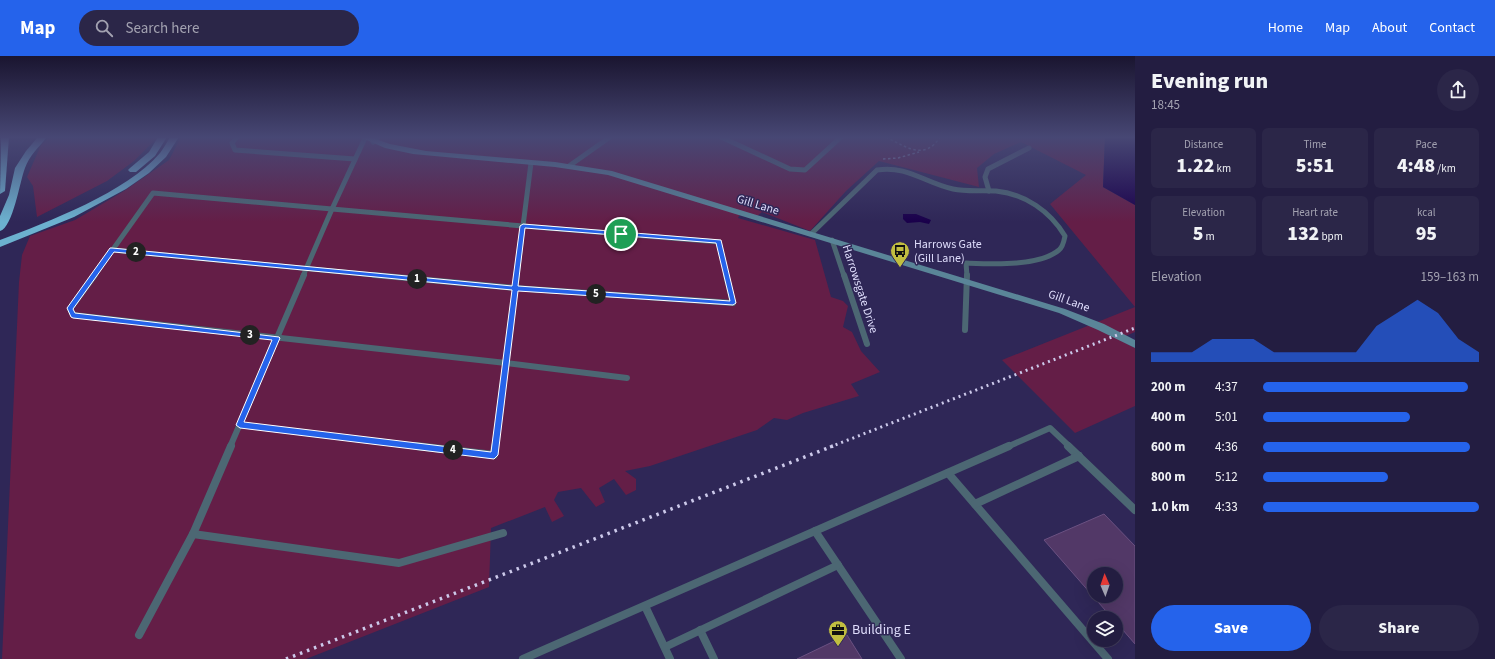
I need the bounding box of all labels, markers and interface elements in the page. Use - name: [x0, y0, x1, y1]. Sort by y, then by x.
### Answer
- search box: [79, 10, 359, 46]
- text: Map: [20, 15, 55, 42]
- icon: search: [93, 17, 115, 39]
- text: Search here: [125, 18, 199, 39]
- text: Home: [1268, 18, 1303, 38]
- text: Map: [1325, 18, 1350, 38]
- text: About: [1372, 18, 1407, 38]
- text: Contact: [1429, 18, 1475, 38]
- text: Evening run: [1151, 65, 1268, 97]
- button: share: [1437, 69, 1479, 111]
- text: 18:45: [1151, 96, 1180, 114]
- text: Distance: [1184, 137, 1223, 152]
- text: Time: [1303, 137, 1327, 152]
- text: Pace: [1416, 137, 1437, 152]
- text: 1.22: [1176, 152, 1214, 180]
- text: 5:51: [1296, 152, 1334, 180]
- text: 4:48: [1397, 152, 1435, 180]
- text: km: [1214, 161, 1231, 176]
- text: /km: [1435, 161, 1456, 176]
- street label: Gill Lane: [735, 191, 781, 219]
- text: Elevation: [1182, 205, 1225, 220]
- text: Heart rate: [1292, 205, 1338, 220]
- text: kcal: [1417, 205, 1436, 220]
- pin: [604, 217, 638, 251]
- text: 5: [1193, 220, 1203, 248]
- text: 132: [1287, 220, 1319, 248]
- text: 95: [1416, 220, 1437, 248]
- icon: arrive: [610, 223, 632, 245]
- text: m: [1203, 229, 1215, 244]
- text: bpm: [1319, 229, 1343, 244]
- place label: Harrows Gate (Gill Lane): [914, 236, 982, 267]
- bus stop icon: Harrows Gate (Gill Lane): [889, 240, 911, 268]
- pin: 2: [126, 242, 146, 262]
- street label: Harrowsgate Drive: [838, 243, 882, 336]
- text: 2: [133, 244, 139, 259]
- text: Elevation: [1151, 268, 1202, 286]
- text: 159–163 m: [1421, 268, 1479, 286]
- pin: 1: [407, 269, 427, 289]
- text: 1: [414, 271, 420, 286]
- pin: 5: [586, 284, 606, 304]
- text: 5: [593, 286, 599, 301]
- street label: Gill Lane: [1046, 286, 1092, 316]
- pin: 3: [240, 325, 260, 345]
- text: 3: [247, 327, 253, 342]
- text: 200 m: [1151, 378, 1185, 396]
- text: 4:37: [1215, 378, 1238, 396]
- text: 400 m: [1151, 408, 1185, 426]
- text: 5:01: [1215, 408, 1238, 426]
- text: 600 m: [1151, 438, 1185, 456]
- text: 4:36: [1215, 438, 1238, 456]
- pin: 4: [443, 440, 463, 460]
- text: 4: [450, 442, 456, 457]
- text: 800 m: [1151, 468, 1185, 486]
- text: 5:12: [1215, 468, 1238, 486]
- text: 1.0 km: [1151, 498, 1190, 516]
- text: 4:33: [1215, 498, 1238, 516]
- north arrow: [1087, 567, 1123, 603]
- map controls: [1087, 567, 1123, 647]
- button: Save: [1151, 605, 1311, 651]
- button: Share: [1319, 605, 1479, 651]
- button: layers: [1087, 611, 1123, 647]
- office icon: Building E: [827, 619, 849, 647]
- place label: Building E: [852, 620, 911, 640]

